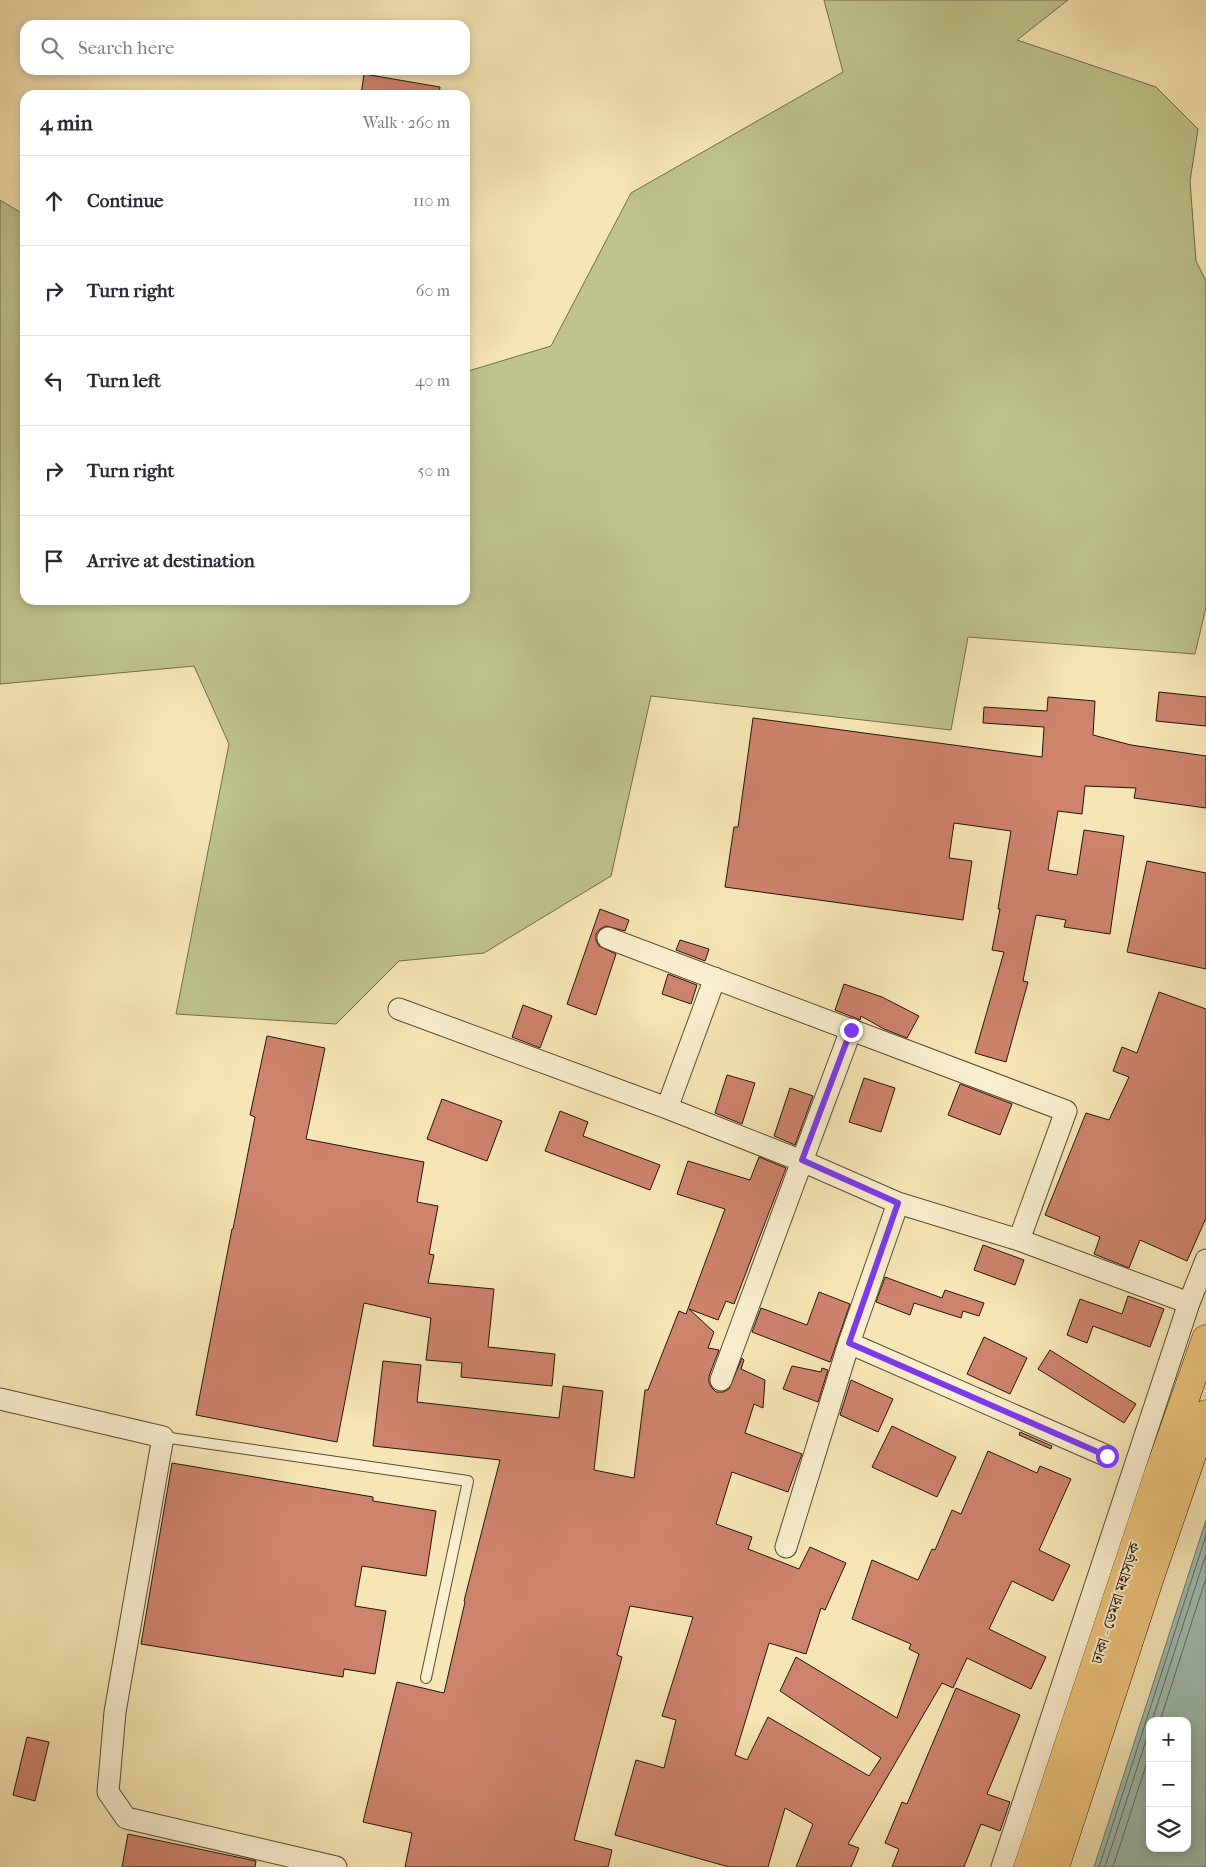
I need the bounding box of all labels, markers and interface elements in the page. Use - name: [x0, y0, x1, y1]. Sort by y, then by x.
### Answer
- search box: [20, 20, 470, 75]
- icon: search: [38, 34, 66, 62]
- text: Search here: [78, 37, 174, 59]
- text: 4 min: [40, 111, 93, 135]
- text: Walk · 260 m: [363, 113, 450, 132]
- icon: ahead: [40, 187, 68, 215]
- text: Continue: [87, 190, 163, 212]
- text: 110 m: [413, 191, 450, 210]
- icon: right: [40, 277, 68, 305]
- text: Turn right: [87, 280, 174, 302]
- text: 60 m: [416, 281, 450, 300]
- icon: left: [40, 367, 68, 395]
- text: Turn left: [87, 370, 161, 392]
- text: 40 m: [415, 371, 450, 390]
- icon: right: [40, 457, 68, 485]
- text: Turn right: [87, 460, 174, 482]
- text: 50 m: [418, 461, 450, 480]
- icon: arrive: [40, 547, 68, 575]
- text: Arrive at destination: [87, 550, 255, 572]
- route end: [840, 1019, 863, 1042]
- route start: [1096, 1445, 1119, 1468]
- street label: ঢাকা - ডেমরা মহাসড়ক: [1087, 1539, 1144, 1667]
- map controls: [1146, 1717, 1191, 1852]
- button: +: [1146, 1717, 1191, 1762]
- button: −: [1146, 1762, 1191, 1807]
- button: layers: [1146, 1807, 1191, 1852]

